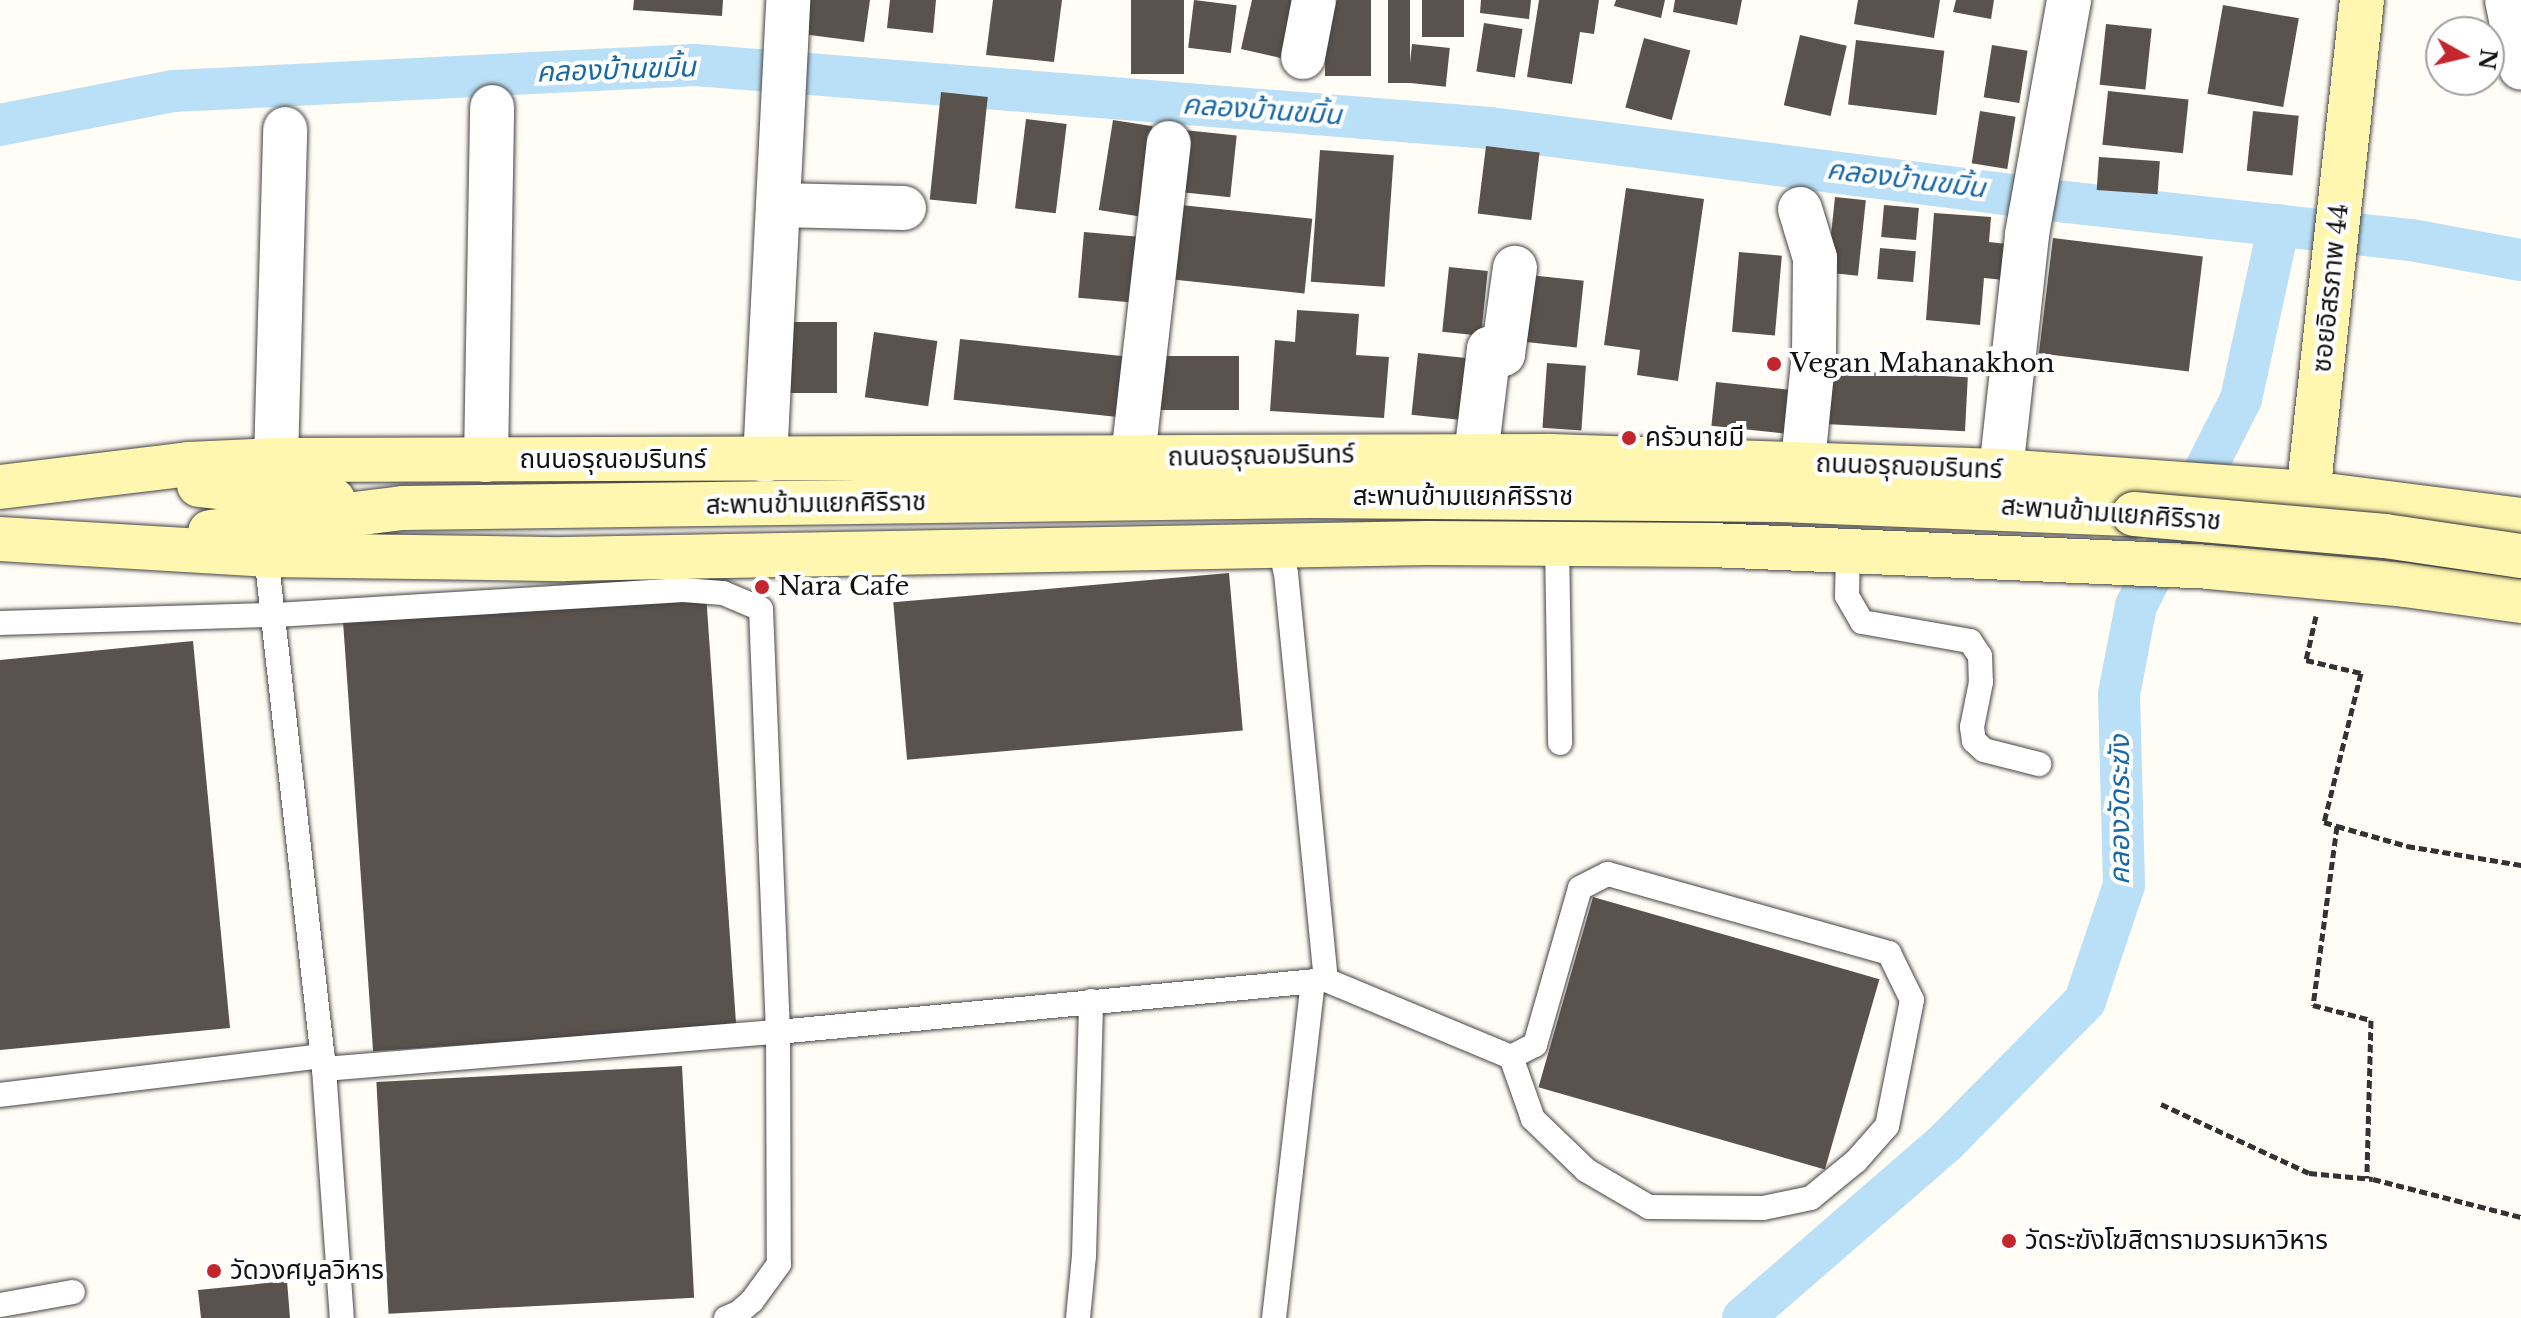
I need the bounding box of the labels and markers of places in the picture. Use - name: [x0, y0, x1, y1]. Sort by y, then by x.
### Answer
- place label: Vegan Mahanakhon: [1790, 348, 2055, 380]
- marker: Vegan Mahanakhon: [1765, 355, 1783, 373]
- place label: ครัวนายมี: [1645, 422, 1744, 454]
- marker: ครัวนายมี: [1620, 429, 1638, 447]
- place label: Nara Cafe: [778, 571, 910, 603]
- marker: Nara Cafe: [753, 578, 771, 596]
- place label: วัดระฆังโฆสิตารามวรมหาวิหาร: [2025, 1225, 2328, 1257]
- marker: วัดระฆังโฆสิตารามวรมหาวิหาร: [2000, 1232, 2018, 1250]
- place label: วัดวงศมูลวิหาร: [230, 1255, 384, 1287]
- marker: วัดวงศมูลวิหาร: [205, 1262, 223, 1280]

